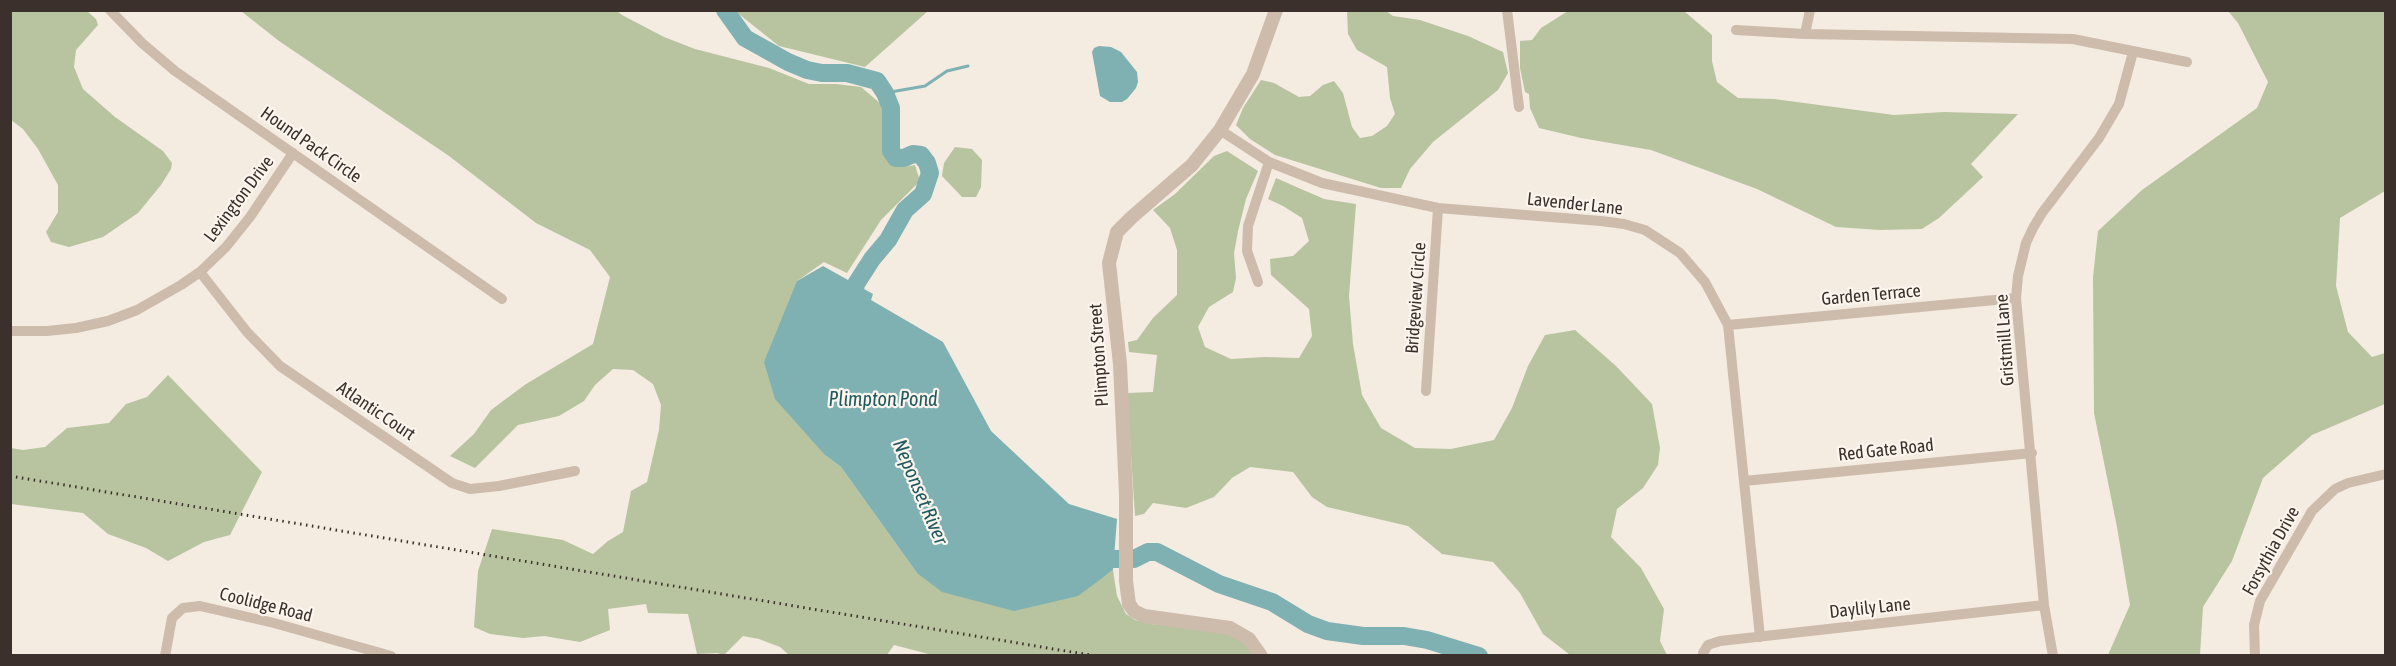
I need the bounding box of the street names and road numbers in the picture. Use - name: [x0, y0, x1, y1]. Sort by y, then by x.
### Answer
- street label: Hound Pack Circle: [256, 102, 366, 188]
- street label: Lexington Drive: [200, 152, 278, 246]
- street label: Lavender Lane: [1526, 188, 1624, 220]
- street label: Bridgeview Circle: [1401, 242, 1431, 354]
- street label: Garden Terrace: [1820, 280, 1922, 310]
- street label: Gristmill Lane: [1991, 293, 2019, 387]
- street label: Plimpton Street: [1085, 303, 1113, 407]
- street label: Atlantic Court: [333, 377, 419, 445]
- street label: Red Gate Road: [1837, 434, 1935, 466]
- street label: Forsythia Drive: [2238, 503, 2304, 599]
- street label: Coolidge Road: [217, 583, 315, 627]
- street label: Daylily Lane: [1828, 593, 1912, 623]

